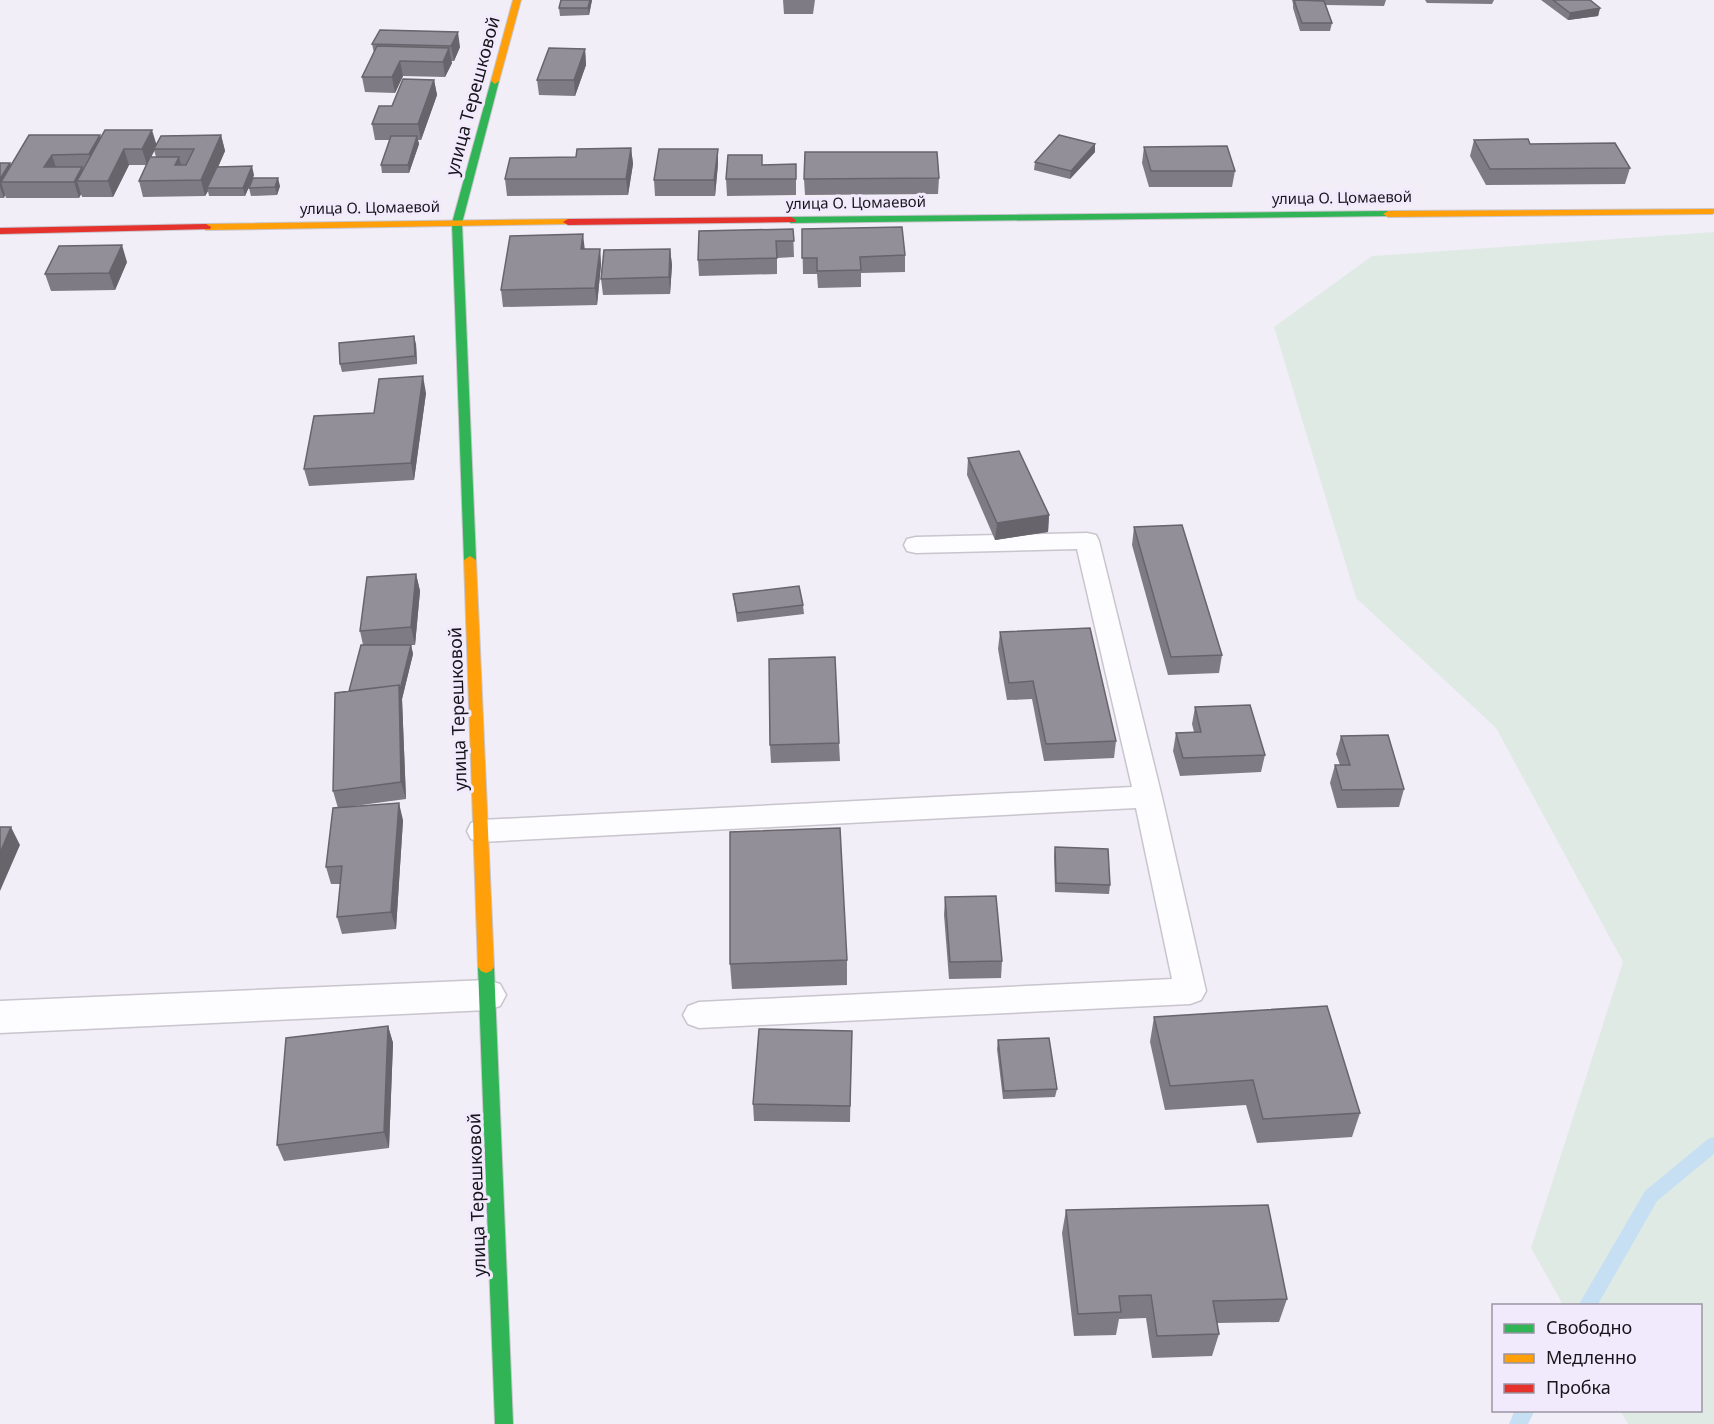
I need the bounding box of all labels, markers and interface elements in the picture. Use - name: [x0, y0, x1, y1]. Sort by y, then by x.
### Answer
- street label: улица Терешковой: [439, 14, 505, 178]
- street label: улица О. Цомаевой: [1272, 186, 1412, 208]
- street label: улица О. Цомаевой: [786, 191, 926, 213]
- street label: улица О. Цомаевой: [300, 196, 440, 218]
- street label: улица Терешковой: [442, 627, 472, 791]
- street label: улица Терешковой: [461, 1113, 491, 1277]
- legend: [1492, 1304, 1702, 1412]
- text: Свободно: [1546, 1315, 1632, 1339]
- text: Медленно: [1546, 1345, 1637, 1369]
- text: Пробка: [1546, 1375, 1611, 1399]

